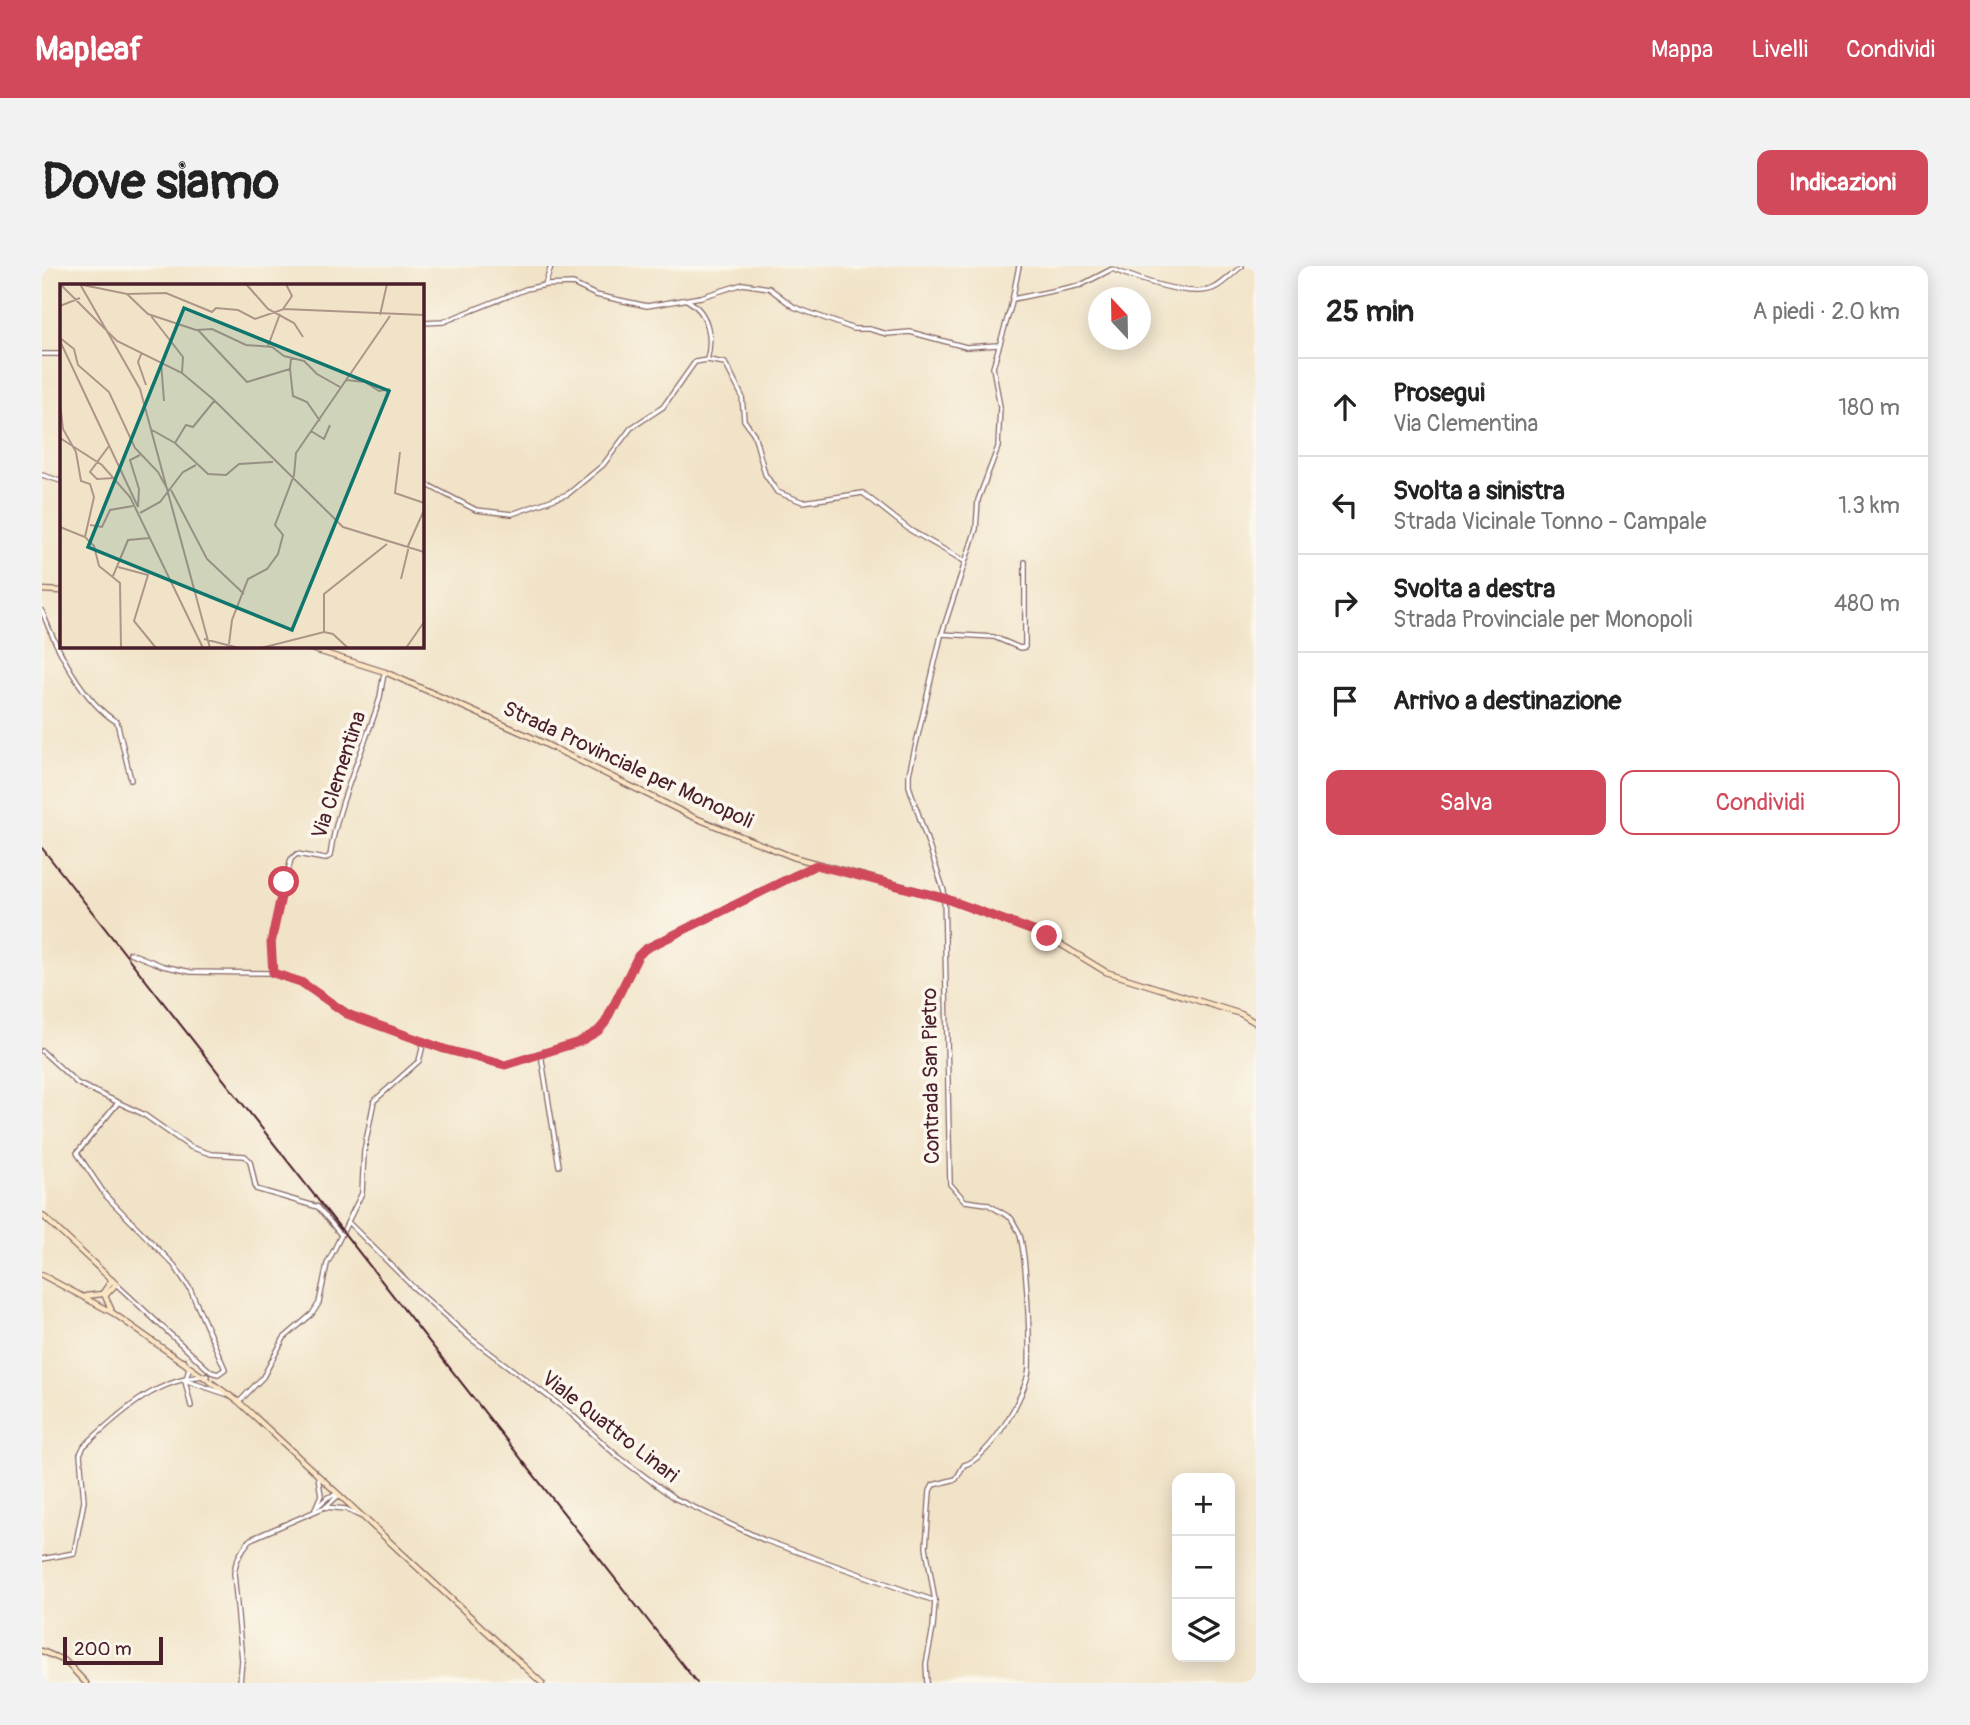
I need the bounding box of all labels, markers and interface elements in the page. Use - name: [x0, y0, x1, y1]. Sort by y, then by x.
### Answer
- text: Mapleaf: [35, 29, 143, 70]
- text: Mappa: [1651, 35, 1713, 64]
- text: Livelli: [1751, 35, 1808, 64]
- text: Condividi: [1846, 35, 1935, 64]
- button: Indicazioni: [1757, 150, 1928, 215]
- text: Dove siamo: [42, 152, 279, 213]
- inset map: [60, 284, 424, 648]
- north arrow: [1088, 287, 1151, 350]
- text: 25 min: [1326, 293, 1414, 330]
- text: A piedi · 2.0 km: [1752, 297, 1900, 326]
- text: Prosegui: [1393, 377, 1485, 409]
- icon: ahead: [1326, 388, 1364, 426]
- text: 180 m: [1838, 393, 1900, 422]
- text: Via Clementina: [1393, 409, 1538, 438]
- text: Svolta a sinistra: [1393, 475, 1565, 507]
- icon: left: [1326, 486, 1364, 524]
- text: 1.3 km: [1838, 491, 1900, 520]
- text: Strada Vicinale Tonno - Campale: [1393, 507, 1707, 536]
- text: Svolta a destra: [1393, 573, 1555, 605]
- icon: right: [1326, 584, 1364, 622]
- text: 480 m: [1834, 589, 1900, 618]
- text: Strada Provinciale per Monopoli: [1393, 605, 1692, 634]
- icon: arrive: [1326, 682, 1364, 720]
- text: Arrivo a destinazione: [1393, 685, 1621, 717]
- street label: Strada Provinciale per Monopoli: [498, 695, 758, 835]
- street label: Via Clementina: [306, 708, 372, 842]
- button: Salva: [1326, 770, 1606, 835]
- button: Condividi: [1620, 770, 1900, 835]
- route start: [268, 866, 299, 897]
- route end: [1031, 920, 1062, 951]
- street label: Contrada San Pietro: [916, 988, 946, 1164]
- street label: Viale Quattro Linari: [536, 1365, 684, 1489]
- map controls: [1172, 1473, 1235, 1662]
- button: +: [1172, 1473, 1235, 1536]
- button: −: [1172, 1536, 1235, 1599]
- button: layers: [1172, 1599, 1235, 1662]
- scale bar: [63, 1634, 163, 1666]
- text: 200 m: [74, 1637, 132, 1661]

